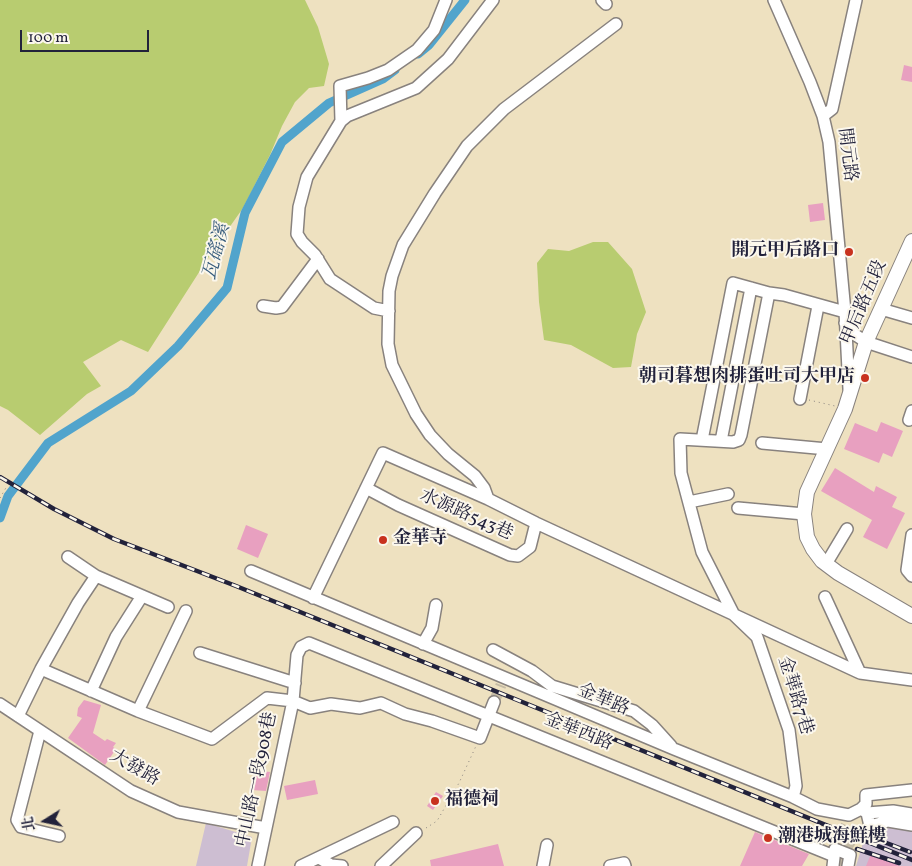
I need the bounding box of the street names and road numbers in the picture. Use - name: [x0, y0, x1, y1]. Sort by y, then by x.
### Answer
- street label: 開元路: [832, 127, 860, 183]
- street label: 甲后路五段: [837, 257, 893, 349]
- street label: 水源路543巷: [416, 486, 516, 546]
- street label: 金華路7巷: [772, 654, 816, 738]
- street label: 金華路: [574, 681, 632, 721]
- street label: 中山路一段908巷: [233, 710, 283, 850]
- street label: 金華西路: [541, 710, 615, 756]
- street label: 大發路: [105, 746, 163, 792]

